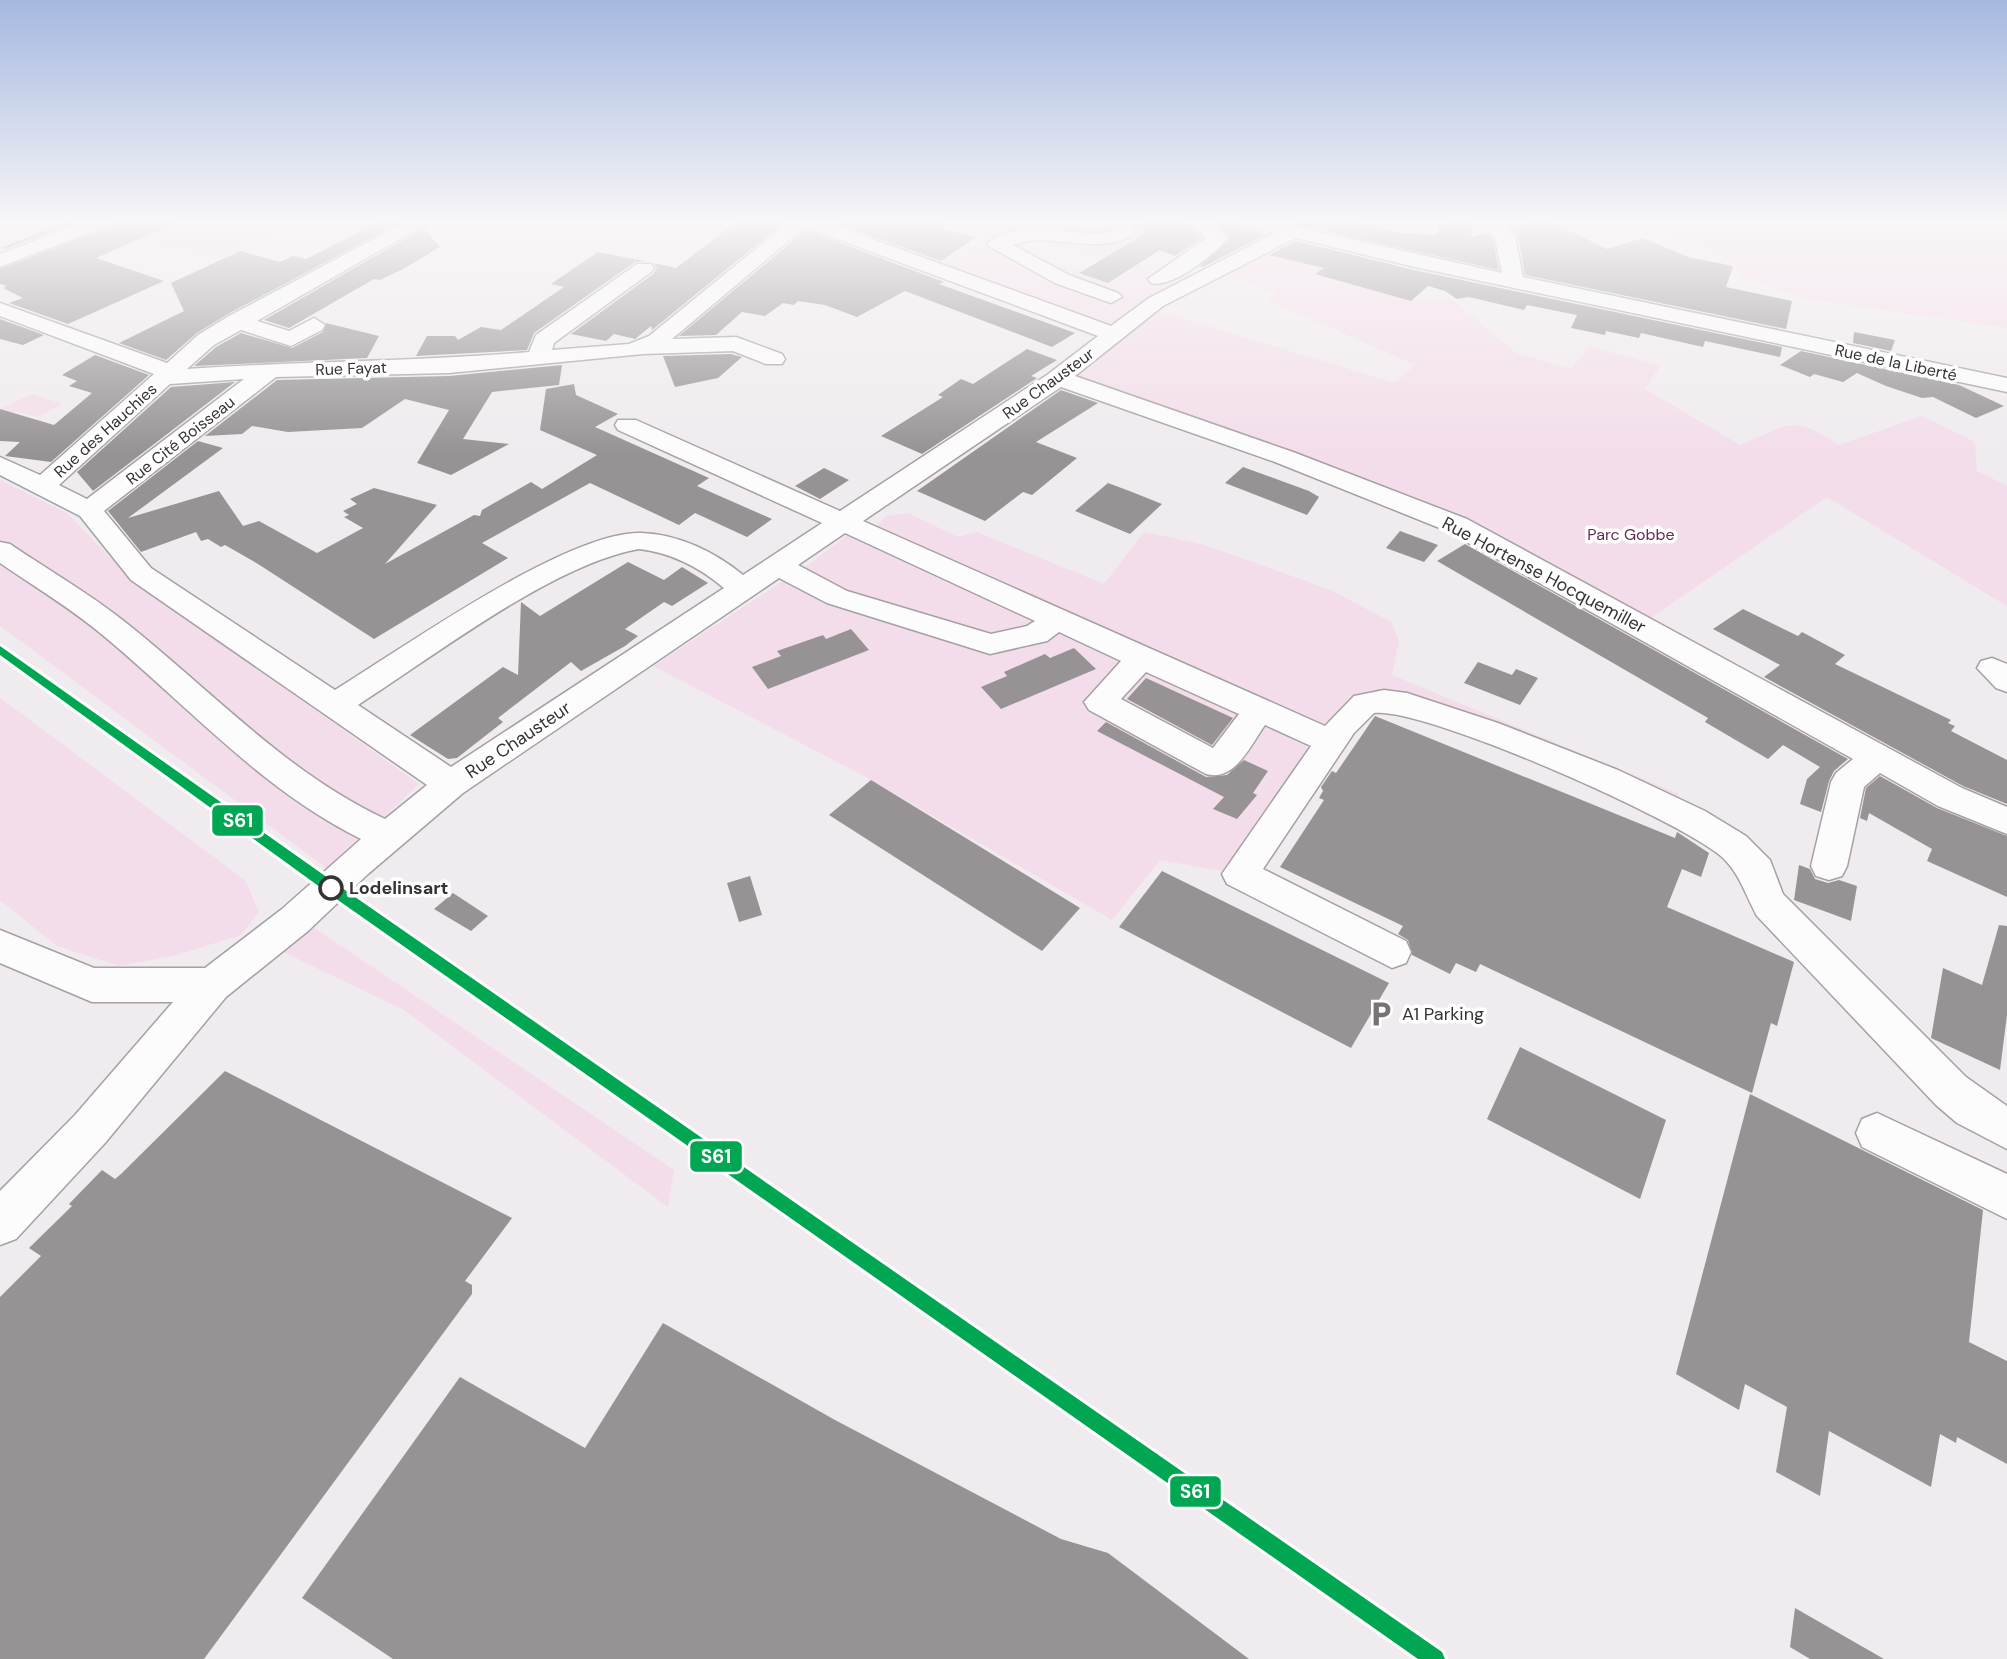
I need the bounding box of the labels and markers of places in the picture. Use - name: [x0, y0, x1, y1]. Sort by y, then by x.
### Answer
- marker: Lodelinsart: [319, 876, 343, 900]
- place label: Lodelinsart: [349, 876, 448, 900]
- parking icon: A1 Parking: [1366, 999, 1396, 1029]
- place label: A1 Parking: [1402, 1002, 1484, 1026]

